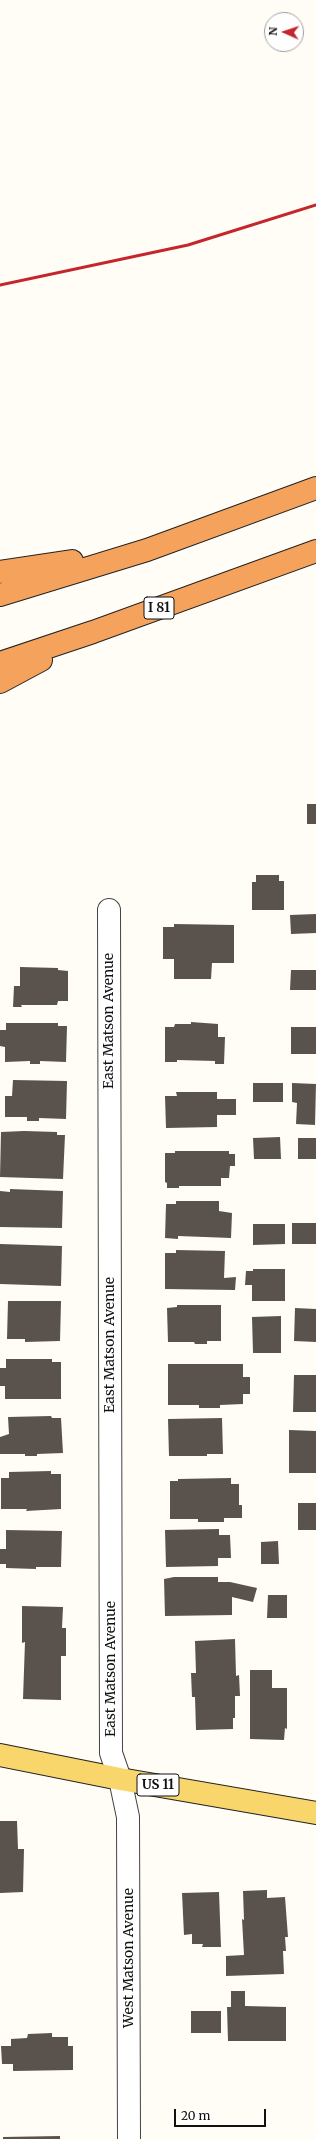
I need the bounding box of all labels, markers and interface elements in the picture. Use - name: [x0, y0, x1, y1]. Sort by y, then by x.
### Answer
- north arrow: [264, 12, 304, 52]
- text: N: [266, 27, 280, 36]
- road number: I 81: [144, 597, 174, 619]
- street label: East Matson Avenue: [101, 953, 117, 1089]
- street label: East Matson Avenue: [102, 1277, 118, 1413]
- street label: East Matson Avenue: [103, 1601, 119, 1737]
- road number: US 11: [137, 1774, 179, 1796]
- street label: West Matson Avenue: [121, 1888, 137, 2028]
- scale bar: [176, 2101, 268, 2127]
- text: 20 m: [181, 2108, 210, 2123]

